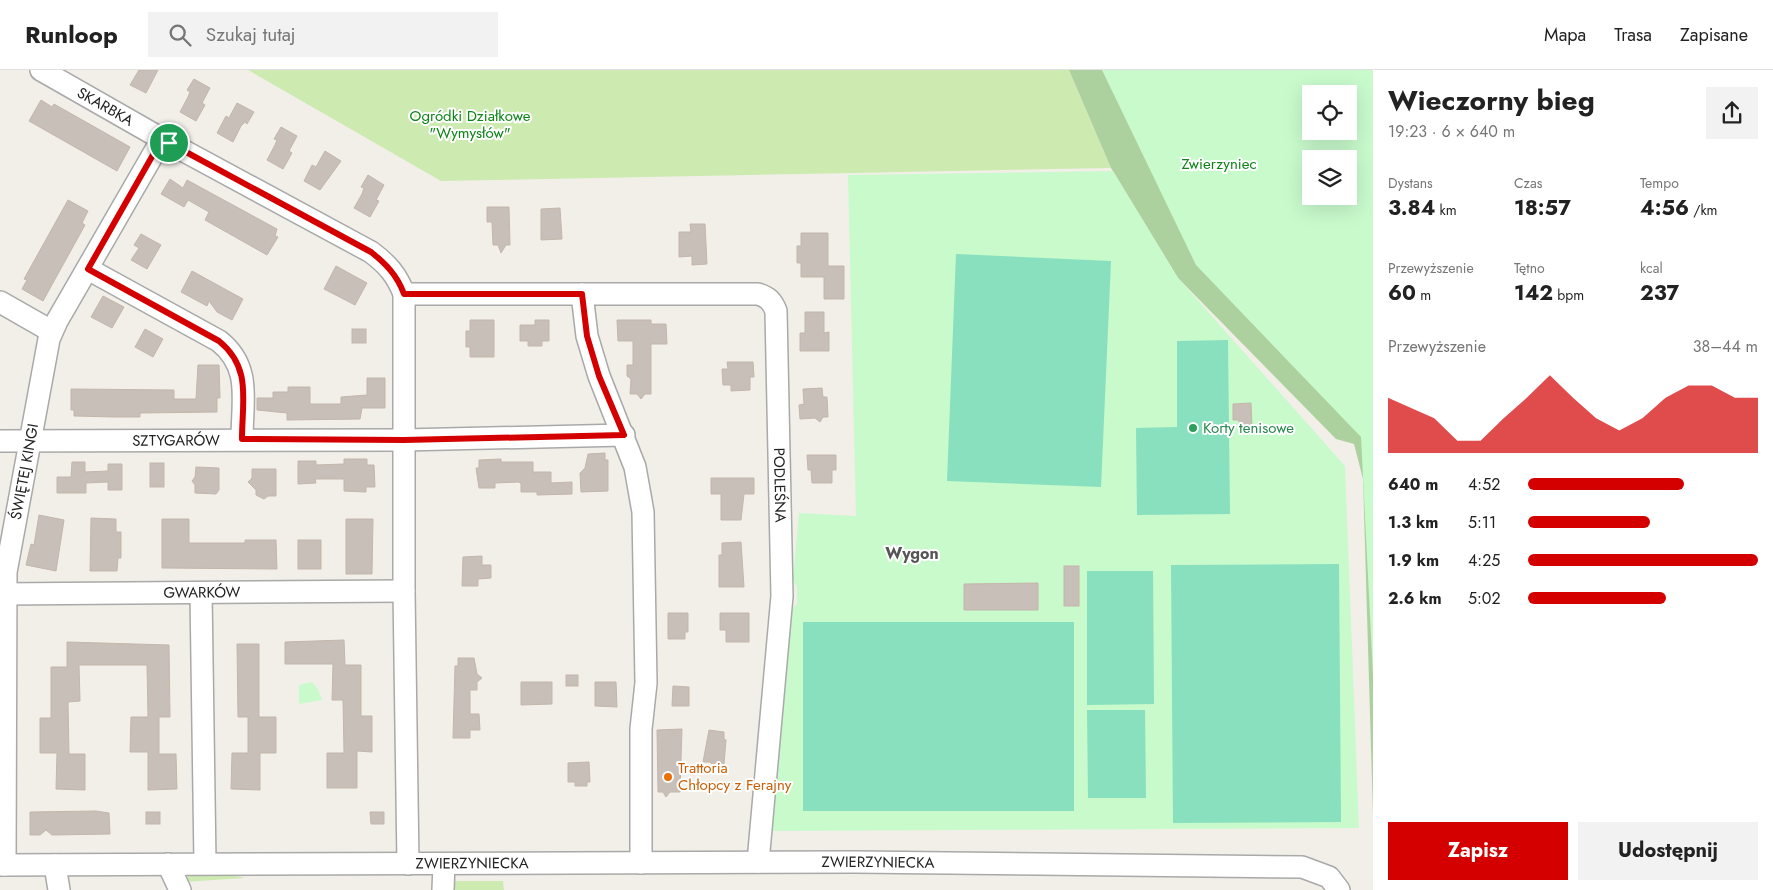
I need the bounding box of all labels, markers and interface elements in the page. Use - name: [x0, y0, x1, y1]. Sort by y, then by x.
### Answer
- search box: [148, 12, 498, 57]
- text: Runloop: [25, 17, 118, 52]
- icon: search: [166, 21, 194, 49]
- text: Szukaj tutaj: [206, 21, 296, 48]
- text: Mapa: [1544, 22, 1586, 48]
- text: Trasa: [1614, 22, 1652, 48]
- text: Zapisane: [1680, 22, 1748, 48]
- text: Wieczorny bieg: [1388, 80, 1595, 121]
- street label: SKARBKA: [73, 82, 138, 132]
- map controls: [1302, 85, 1357, 205]
- button: locate: [1302, 85, 1357, 140]
- button: share: [1706, 87, 1758, 139]
- park label: Ogródki Działkowe "Wymysłów": [410, 105, 531, 144]
- text: 19:23 · 6 × 640 m: [1388, 120, 1515, 143]
- pin: [148, 122, 190, 164]
- icon: arrive: [155, 129, 183, 157]
- button: layers: [1302, 150, 1357, 205]
- park label: Zwierzyniec: [1181, 153, 1257, 175]
- text: Dystans: [1388, 173, 1433, 193]
- text: Czas: [1514, 173, 1542, 193]
- text: Tempo: [1640, 173, 1679, 193]
- text: 3.84: [1388, 193, 1435, 223]
- text: 18:57: [1514, 193, 1571, 223]
- text: 4:56: [1640, 193, 1689, 223]
- text: km: [1435, 200, 1457, 220]
- text: /km: [1689, 200, 1718, 220]
- text: Przewyższenie: [1388, 258, 1474, 278]
- text: Tętno: [1514, 258, 1545, 278]
- text: kcal: [1640, 258, 1663, 278]
- text: 60: [1388, 278, 1416, 308]
- text: 142: [1514, 278, 1553, 308]
- text: 237: [1640, 278, 1679, 308]
- text: m: [1416, 285, 1431, 305]
- text: bpm: [1553, 285, 1584, 305]
- text: Przewyższenie: [1388, 335, 1486, 358]
- text: 38–44 m: [1693, 335, 1758, 358]
- place label: Korty tenisowe: [1203, 417, 1294, 439]
- street label: ŚWIĘTEJ KINGI: [5, 422, 44, 522]
- marker: Korty tenisowe: [1187, 422, 1199, 434]
- street label: SZTYGARÓW: [132, 429, 220, 452]
- street label: PODLEŚNA: [768, 447, 791, 523]
- text: 640 m: [1388, 473, 1438, 496]
- text: 4:52: [1468, 473, 1500, 496]
- text: 1.3 km: [1388, 511, 1438, 534]
- text: 5:11: [1468, 511, 1496, 534]
- district label: Wygon: [885, 542, 939, 565]
- text: 1.9 km: [1388, 549, 1439, 572]
- text: 4:25: [1468, 549, 1500, 572]
- street label: GWARKÓW: [163, 581, 241, 604]
- text: 2.6 km: [1388, 587, 1442, 610]
- text: 5:02: [1468, 587, 1501, 610]
- place label: Trattoria Chłopcy z Ferajny: [678, 757, 792, 796]
- marker: Trattoria Chłopcy z Ferajny: [662, 771, 674, 783]
- button: Zapisz: [1388, 822, 1568, 880]
- button: Udostępnij: [1578, 822, 1758, 880]
- street label: ZWIERZYNIECKA: [821, 851, 935, 874]
- street label: ZWIERZYNIECKA: [415, 852, 529, 875]

